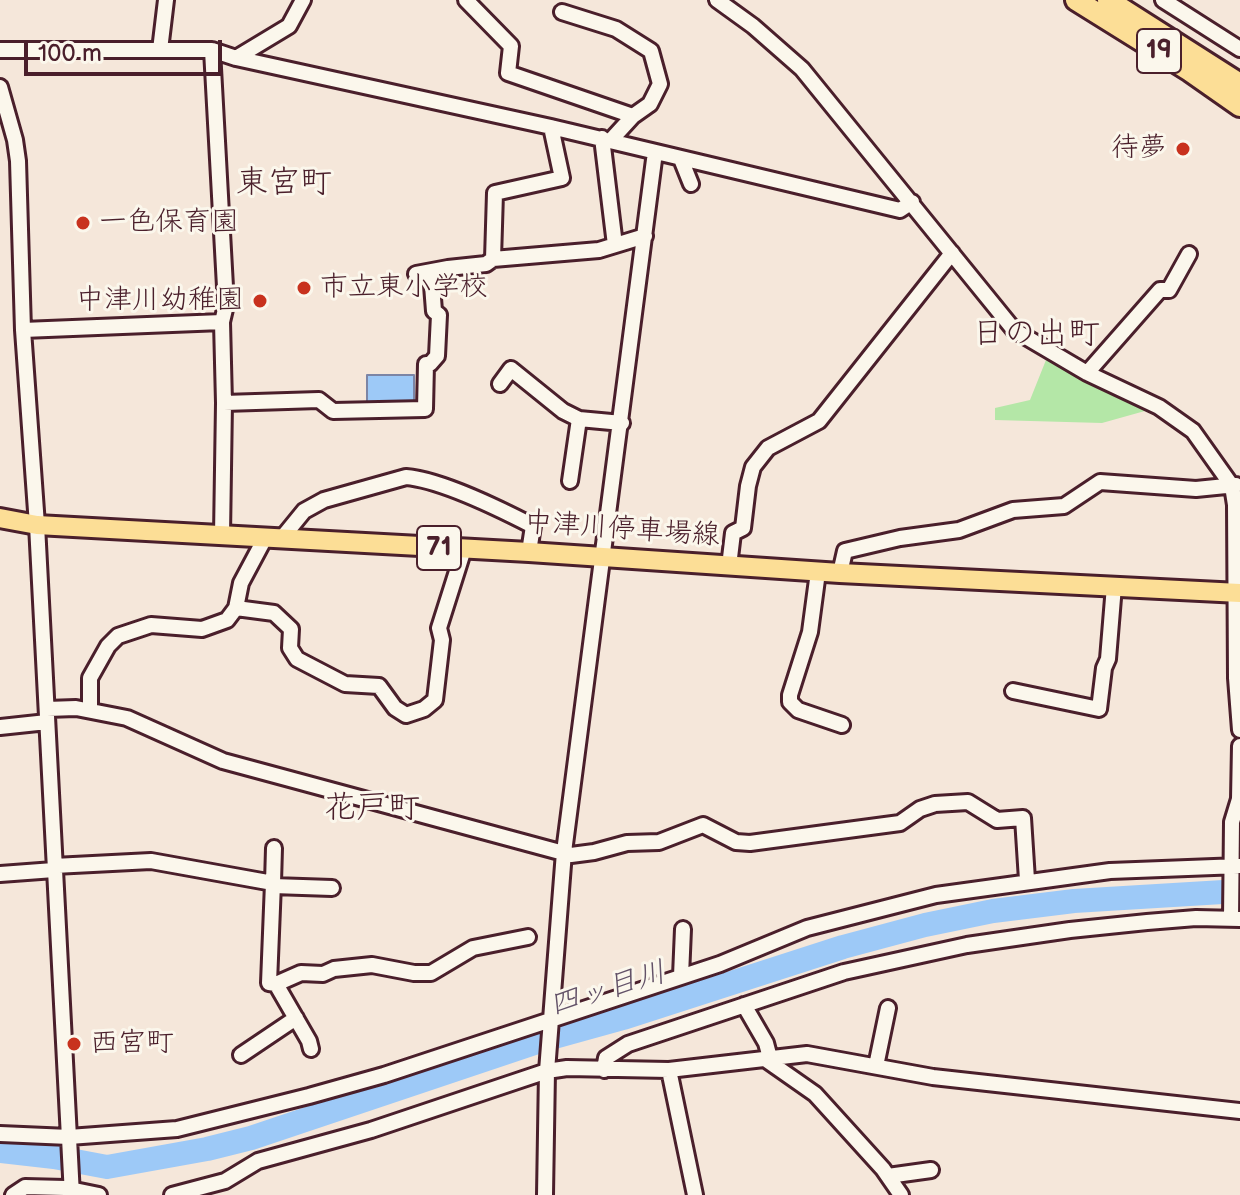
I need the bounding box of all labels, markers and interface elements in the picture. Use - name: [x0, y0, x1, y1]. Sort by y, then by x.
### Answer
- scale bar: [28, 24, 226, 74]
- road number: 19: [1137, 29, 1181, 73]
- text: 100 m: [38, 39, 102, 68]
- place label: 待夢: [1111, 132, 1167, 166]
- marker: 待夢: [1174, 140, 1192, 158]
- district label: 東宮町: [236, 165, 332, 203]
- place label: 一色保育園: [99, 206, 239, 240]
- marker: 一色保育園: [74, 214, 92, 232]
- place label: 市立東小学校: [320, 271, 488, 305]
- marker: 市立東小学校: [295, 279, 313, 297]
- place label: 中津川幼稚園: [76, 284, 244, 318]
- marker: 中津川幼稚園: [251, 292, 269, 310]
- district label: 日の出町: [972, 316, 1100, 354]
- street label: 中津川停車場線: [523, 506, 721, 554]
- road number: 71: [417, 526, 461, 570]
- district label: 花戸町: [324, 790, 420, 828]
- water label: 四ッ目川: [545, 955, 671, 1025]
- place label: 西宮町: [90, 1027, 174, 1061]
- marker: 西宮町: [65, 1035, 83, 1053]

